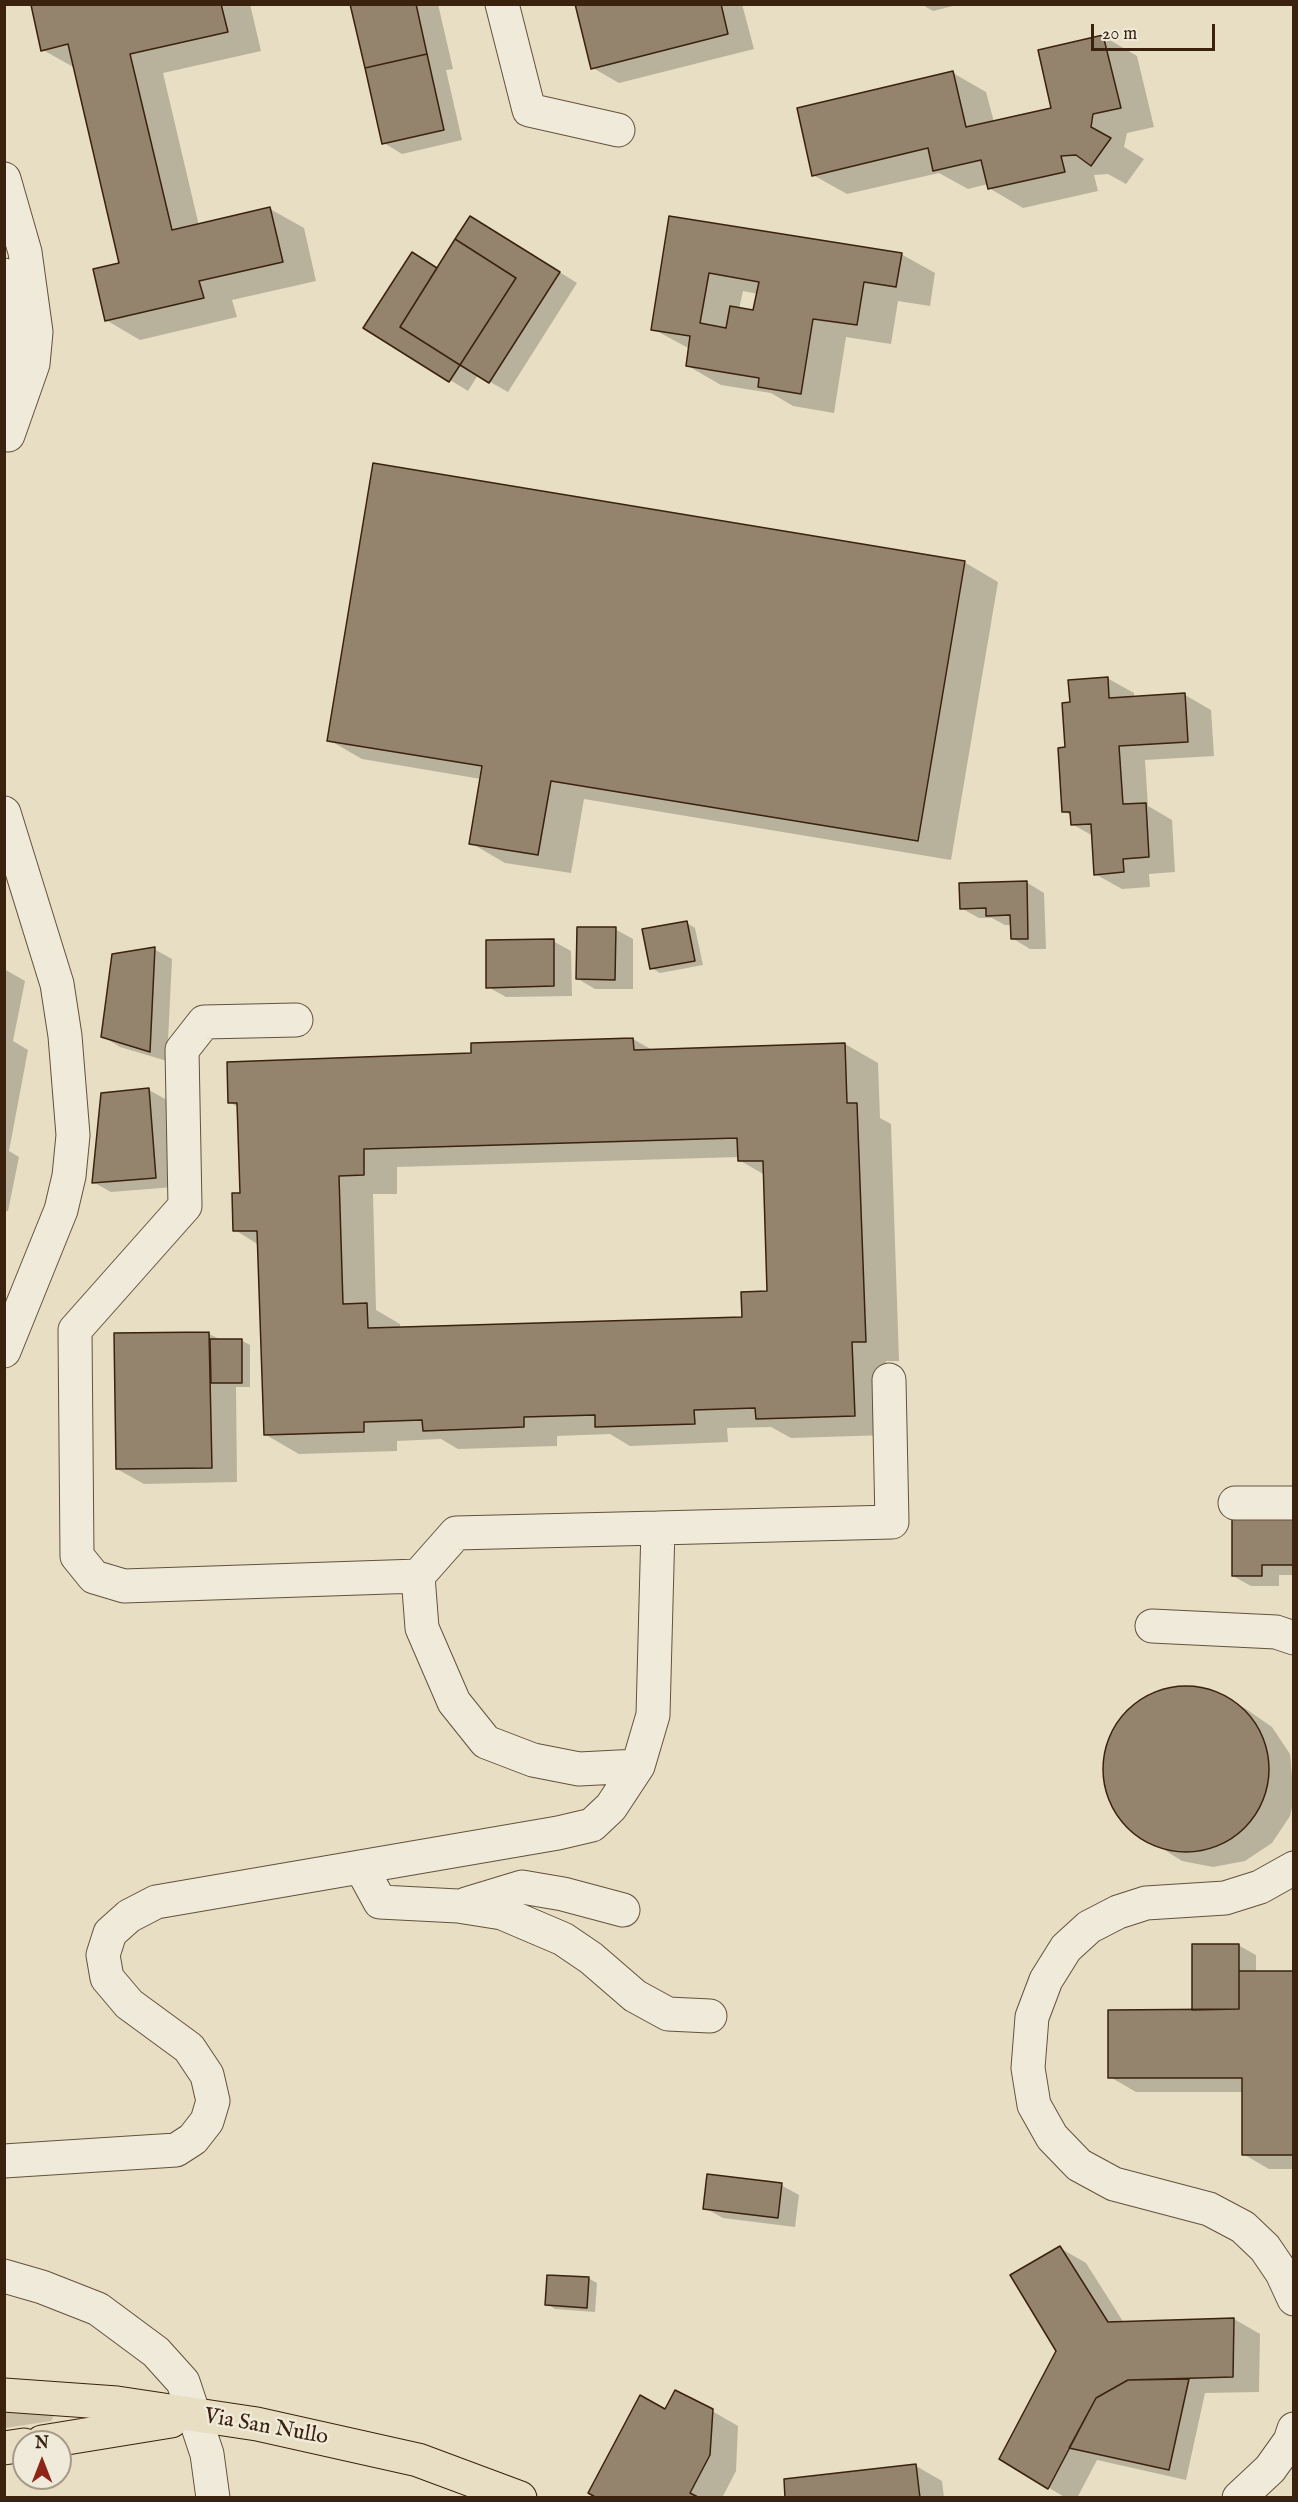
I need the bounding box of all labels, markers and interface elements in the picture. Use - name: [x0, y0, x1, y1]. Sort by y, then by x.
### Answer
- scale bar: [1094, 12, 1218, 50]
- text: 20 m: [1102, 23, 1137, 46]
- street label: Via San Nullo: [202, 2404, 330, 2452]
- north arrow: [12, 2430, 72, 2490]
- text: N: [35, 2434, 49, 2454]

